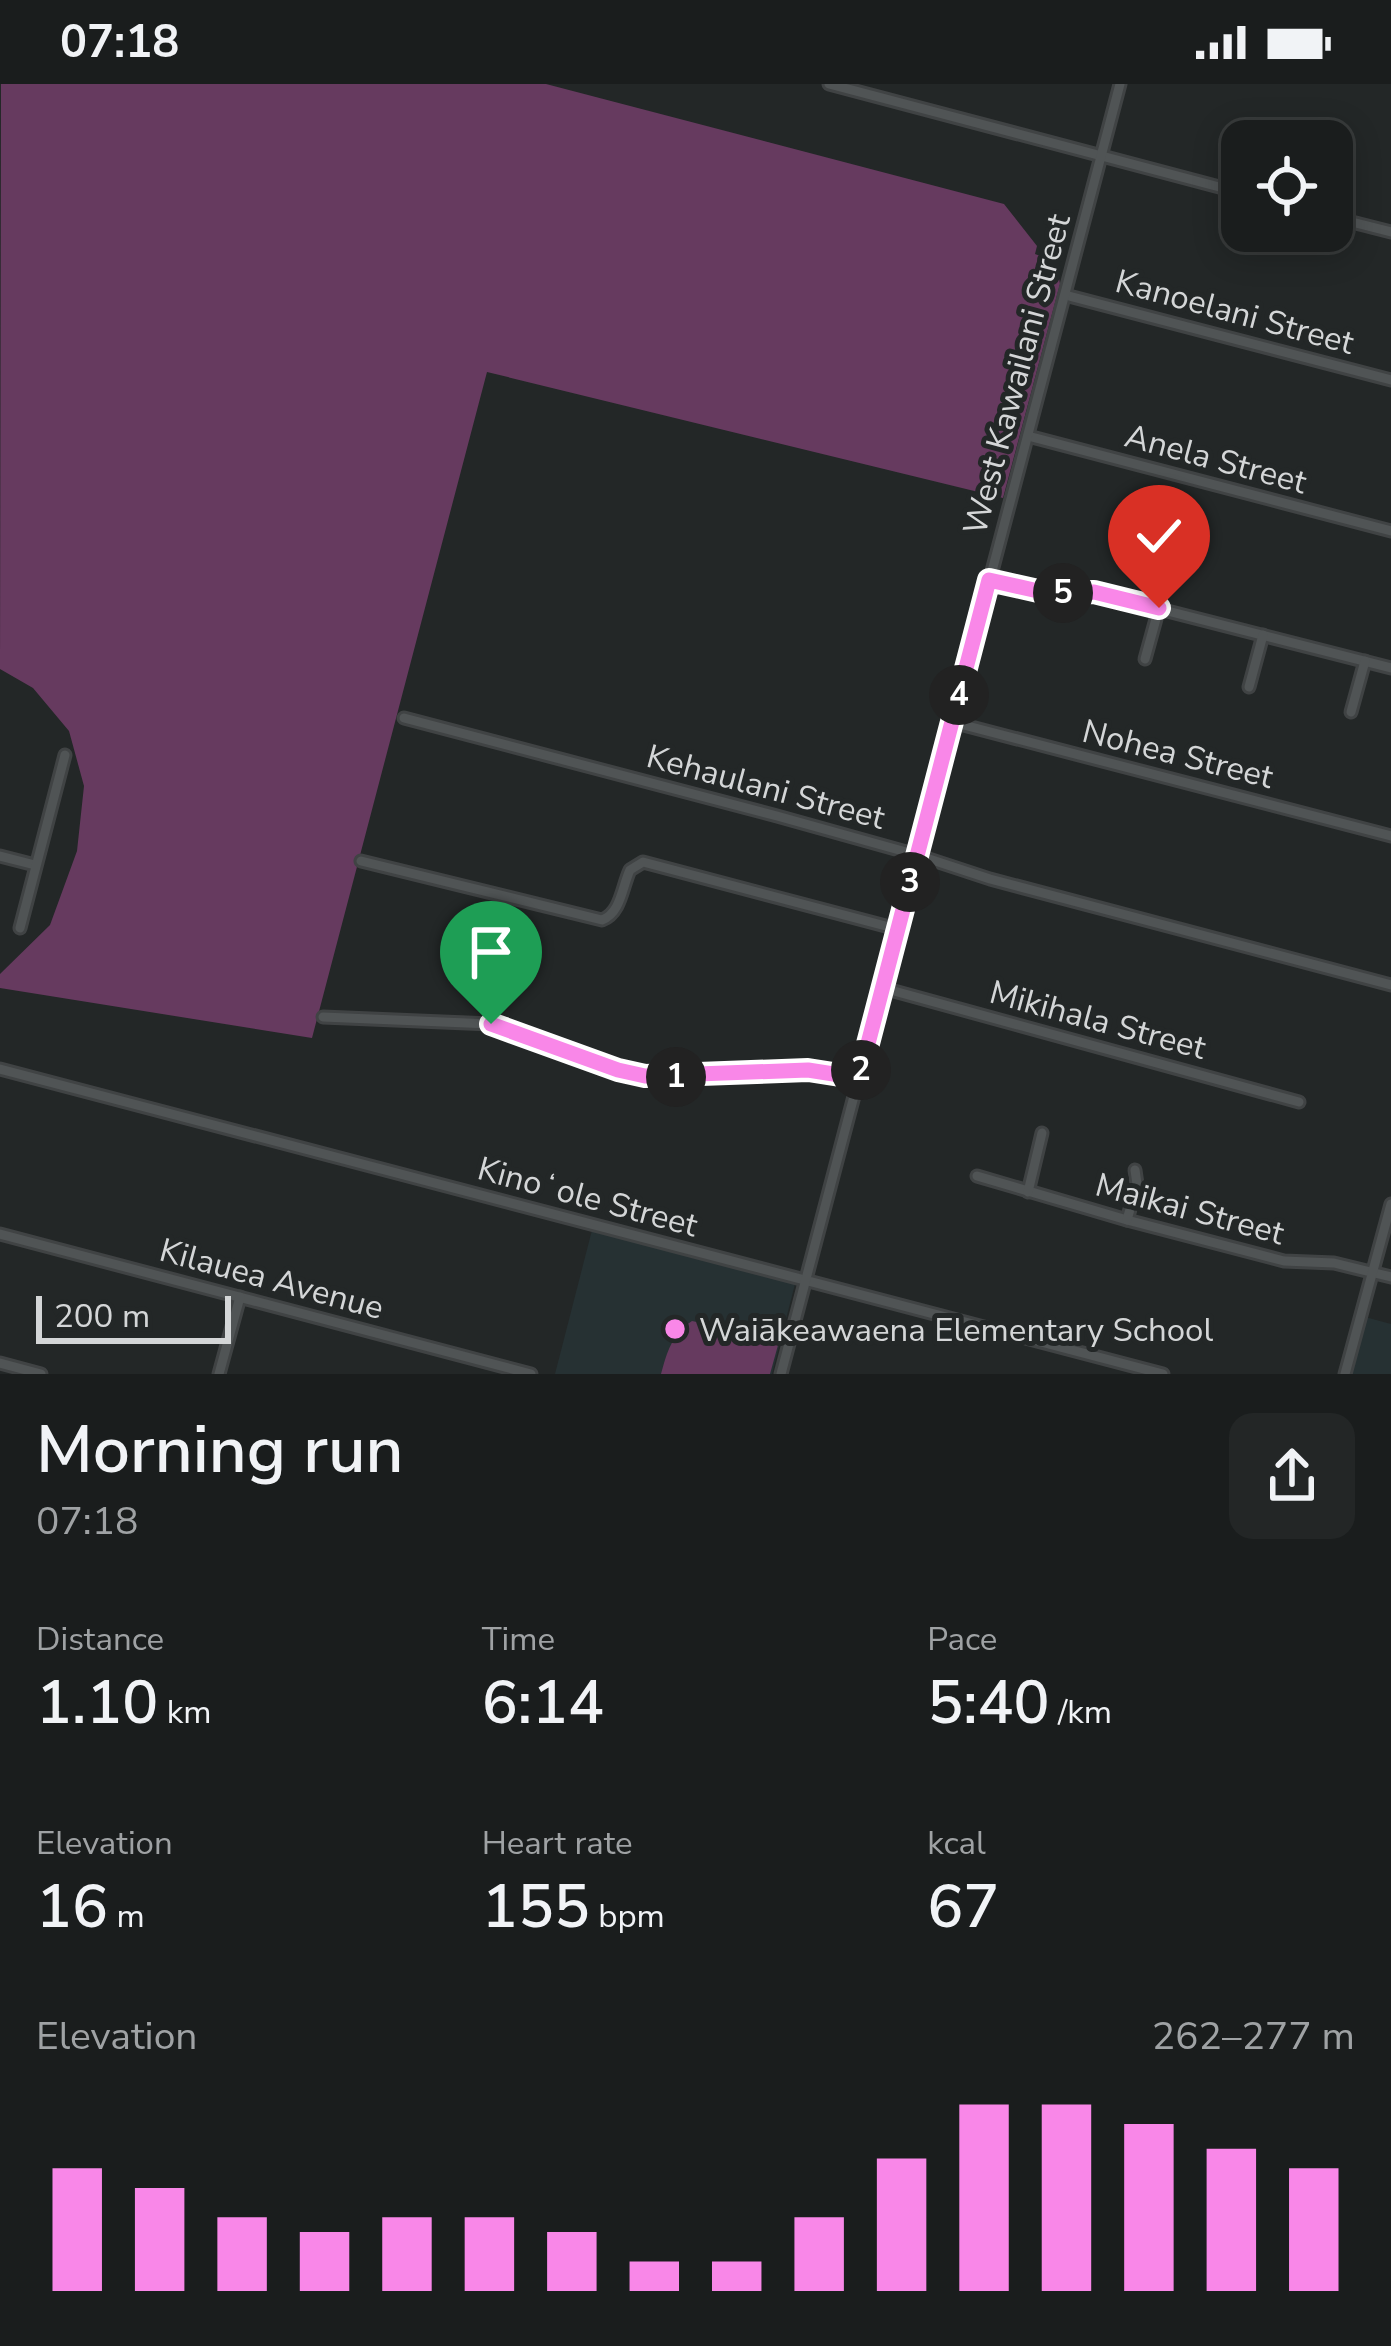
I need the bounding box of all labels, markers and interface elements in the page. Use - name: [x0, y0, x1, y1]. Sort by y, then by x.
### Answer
- text: 07:18: [60, 12, 179, 73]
- map controls: [1221, 120, 1353, 252]
- button: locate: [1221, 120, 1353, 252]
- street label: West Kawailani Street: [953, 209, 1082, 540]
- street label: Kanoelani Street: [1110, 259, 1359, 366]
- street label: Anela Street: [1120, 414, 1312, 505]
- pin: [1108, 485, 1210, 608]
- icon: check: [1126, 503, 1192, 569]
- pin: 5: [1033, 563, 1093, 623]
- text: 5: [1053, 570, 1073, 615]
- pin: 4: [929, 665, 989, 725]
- text: 4: [949, 672, 969, 717]
- street label: Nohea Street: [1078, 709, 1278, 800]
- street label: Kehaulani Street: [642, 734, 890, 841]
- pin: 3: [880, 852, 940, 912]
- text: 3: [900, 859, 920, 904]
- pin: [440, 901, 542, 1024]
- icon: arrive: [458, 919, 524, 985]
- street label: Mikihala Street: [985, 970, 1211, 1071]
- pin: 2: [831, 1040, 891, 1100]
- pin: 1: [646, 1047, 706, 1107]
- text: 2: [851, 1047, 871, 1092]
- text: 1: [666, 1054, 686, 1099]
- street label: Kinoʻole Street: [473, 1146, 703, 1249]
- street label: Maikai Street: [1090, 1163, 1289, 1256]
- street label: Kilauea Avenue: [155, 1228, 388, 1331]
- scale bar: [36, 1290, 231, 1343]
- text: 200 m: [54, 1294, 150, 1339]
- place label: Waiākeawaena Elementary School: [699, 1308, 1213, 1353]
- marker: Waiākeawaena Elementary School: [662, 1316, 688, 1342]
- text: Morning run: [36, 1405, 404, 1495]
- button: share: [1229, 1413, 1355, 1539]
- text: 07:18: [36, 1495, 139, 1548]
- text: Distance: [36, 1617, 164, 1662]
- text: Time: [482, 1617, 555, 1662]
- text: Pace: [927, 1617, 997, 1662]
- text: 1.10: [36, 1662, 158, 1744]
- text: 6:14: [482, 1662, 604, 1744]
- text: 5:40: [927, 1662, 1050, 1744]
- text: km: [158, 1690, 211, 1735]
- text: /km: [1050, 1690, 1112, 1735]
- text: Elevation: [36, 1821, 173, 1866]
- text: Heart rate: [482, 1821, 633, 1866]
- text: kcal: [927, 1821, 986, 1866]
- text: 16: [36, 1866, 108, 1948]
- text: 155: [482, 1866, 590, 1948]
- text: 67: [927, 1866, 999, 1948]
- text: m: [108, 1894, 145, 1939]
- text: bpm: [590, 1894, 665, 1939]
- text: Elevation: [36, 2010, 197, 2063]
- text: 262–277 m: [1152, 2010, 1355, 2063]

